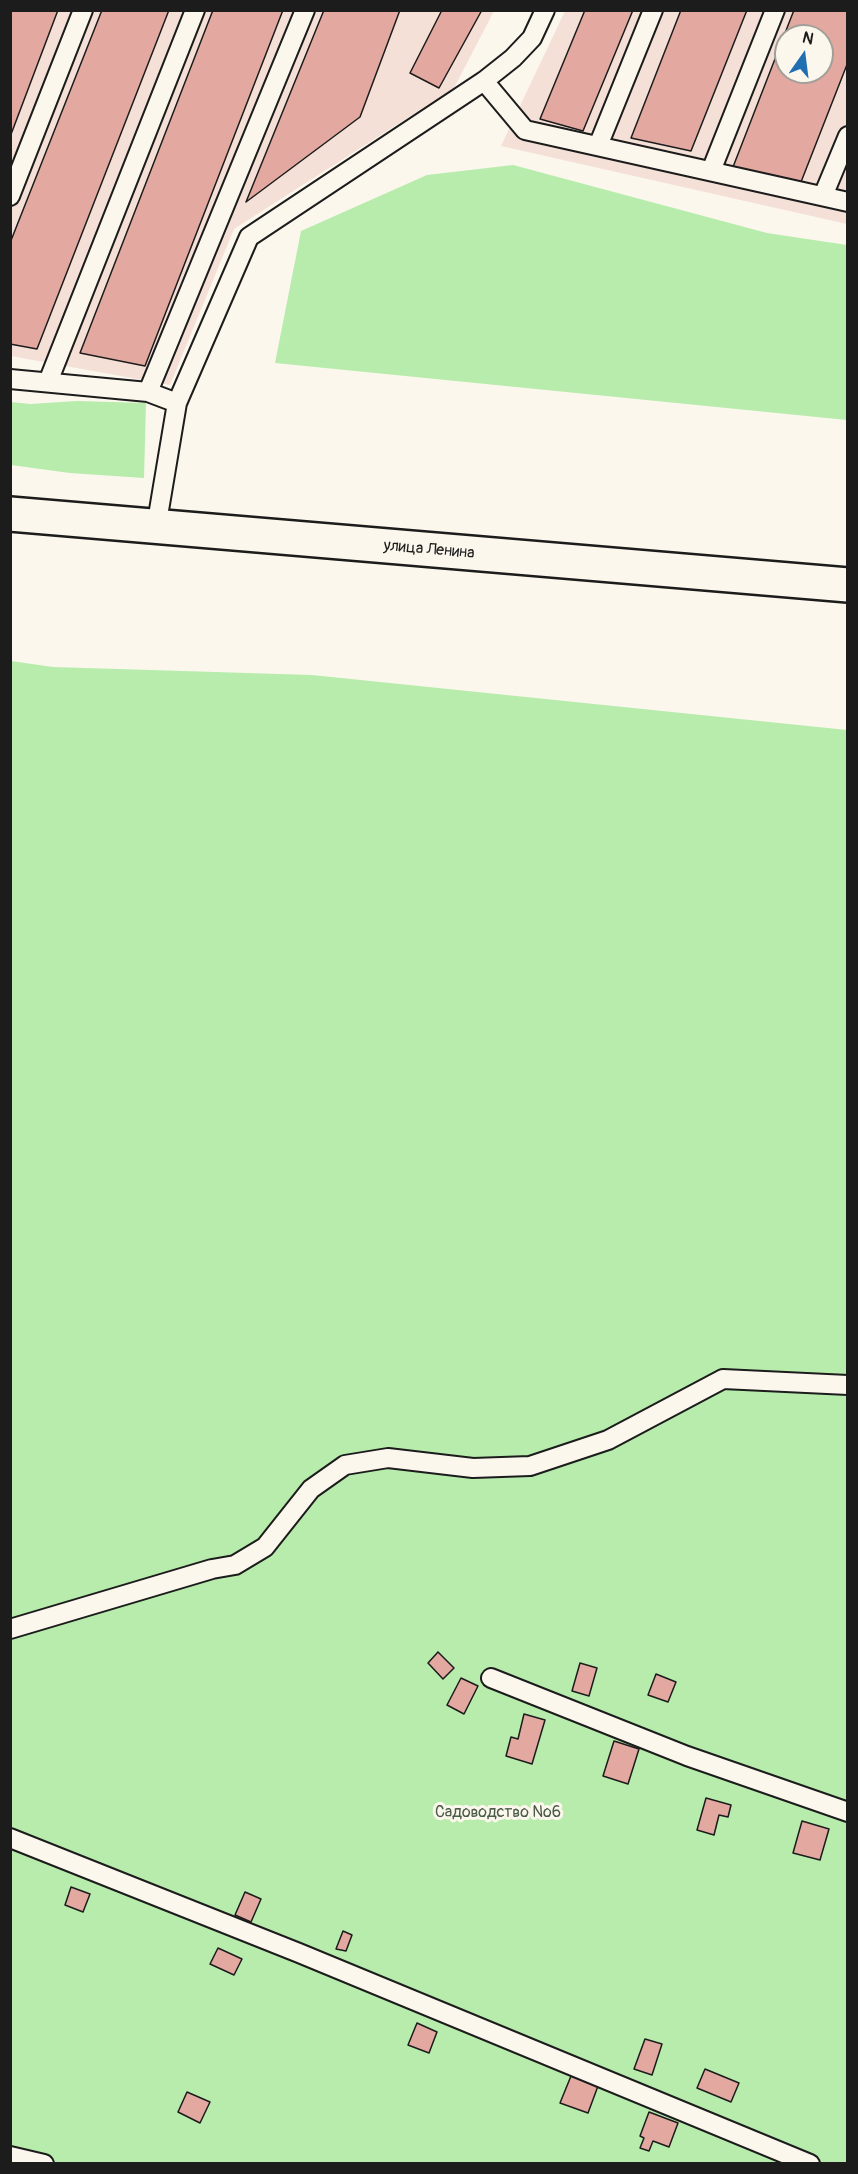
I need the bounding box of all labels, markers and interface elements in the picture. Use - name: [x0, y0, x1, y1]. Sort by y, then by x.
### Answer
- north arrow: [774, 24, 834, 84]
- text: N: [800, 27, 816, 49]
- street label: улица Ленина: [383, 536, 475, 564]
- park label: Садоводство №6: [435, 1803, 561, 1823]

